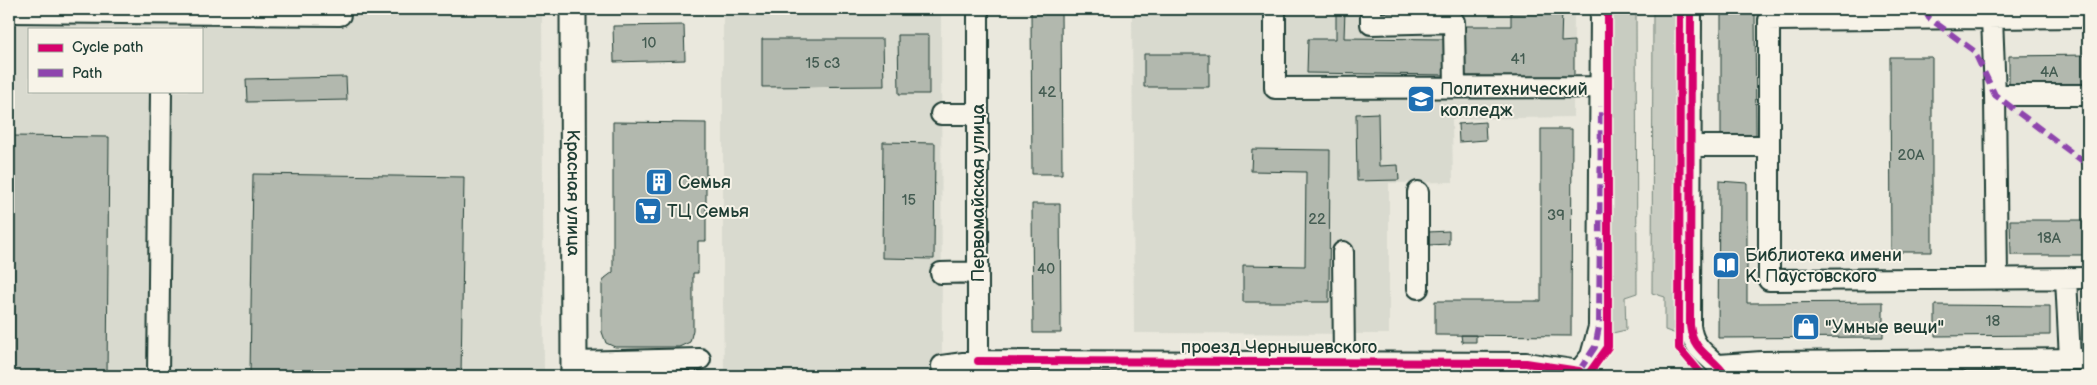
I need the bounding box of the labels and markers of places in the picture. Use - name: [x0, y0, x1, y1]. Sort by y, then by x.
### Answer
- place label: Политехнический колледж: [1440, 79, 1588, 121]
- school or university icon: Политехнический колледж: [1406, 84, 1436, 114]
- building icon: Семья: [644, 167, 674, 197]
- place label: Семья: [678, 172, 731, 193]
- supermarket icon: ТЦ Семья: [633, 196, 663, 226]
- place label: ТЦ Семья: [667, 201, 749, 222]
- place label: Библиотека имени К. Паустовского: [1745, 245, 1902, 287]
- library icon: Библиотека имени К. Паустовского: [1711, 250, 1741, 280]
- shop icon: "Умные вещи": [1791, 312, 1821, 342]
- place label: "Умные вещи": [1825, 317, 1944, 338]

